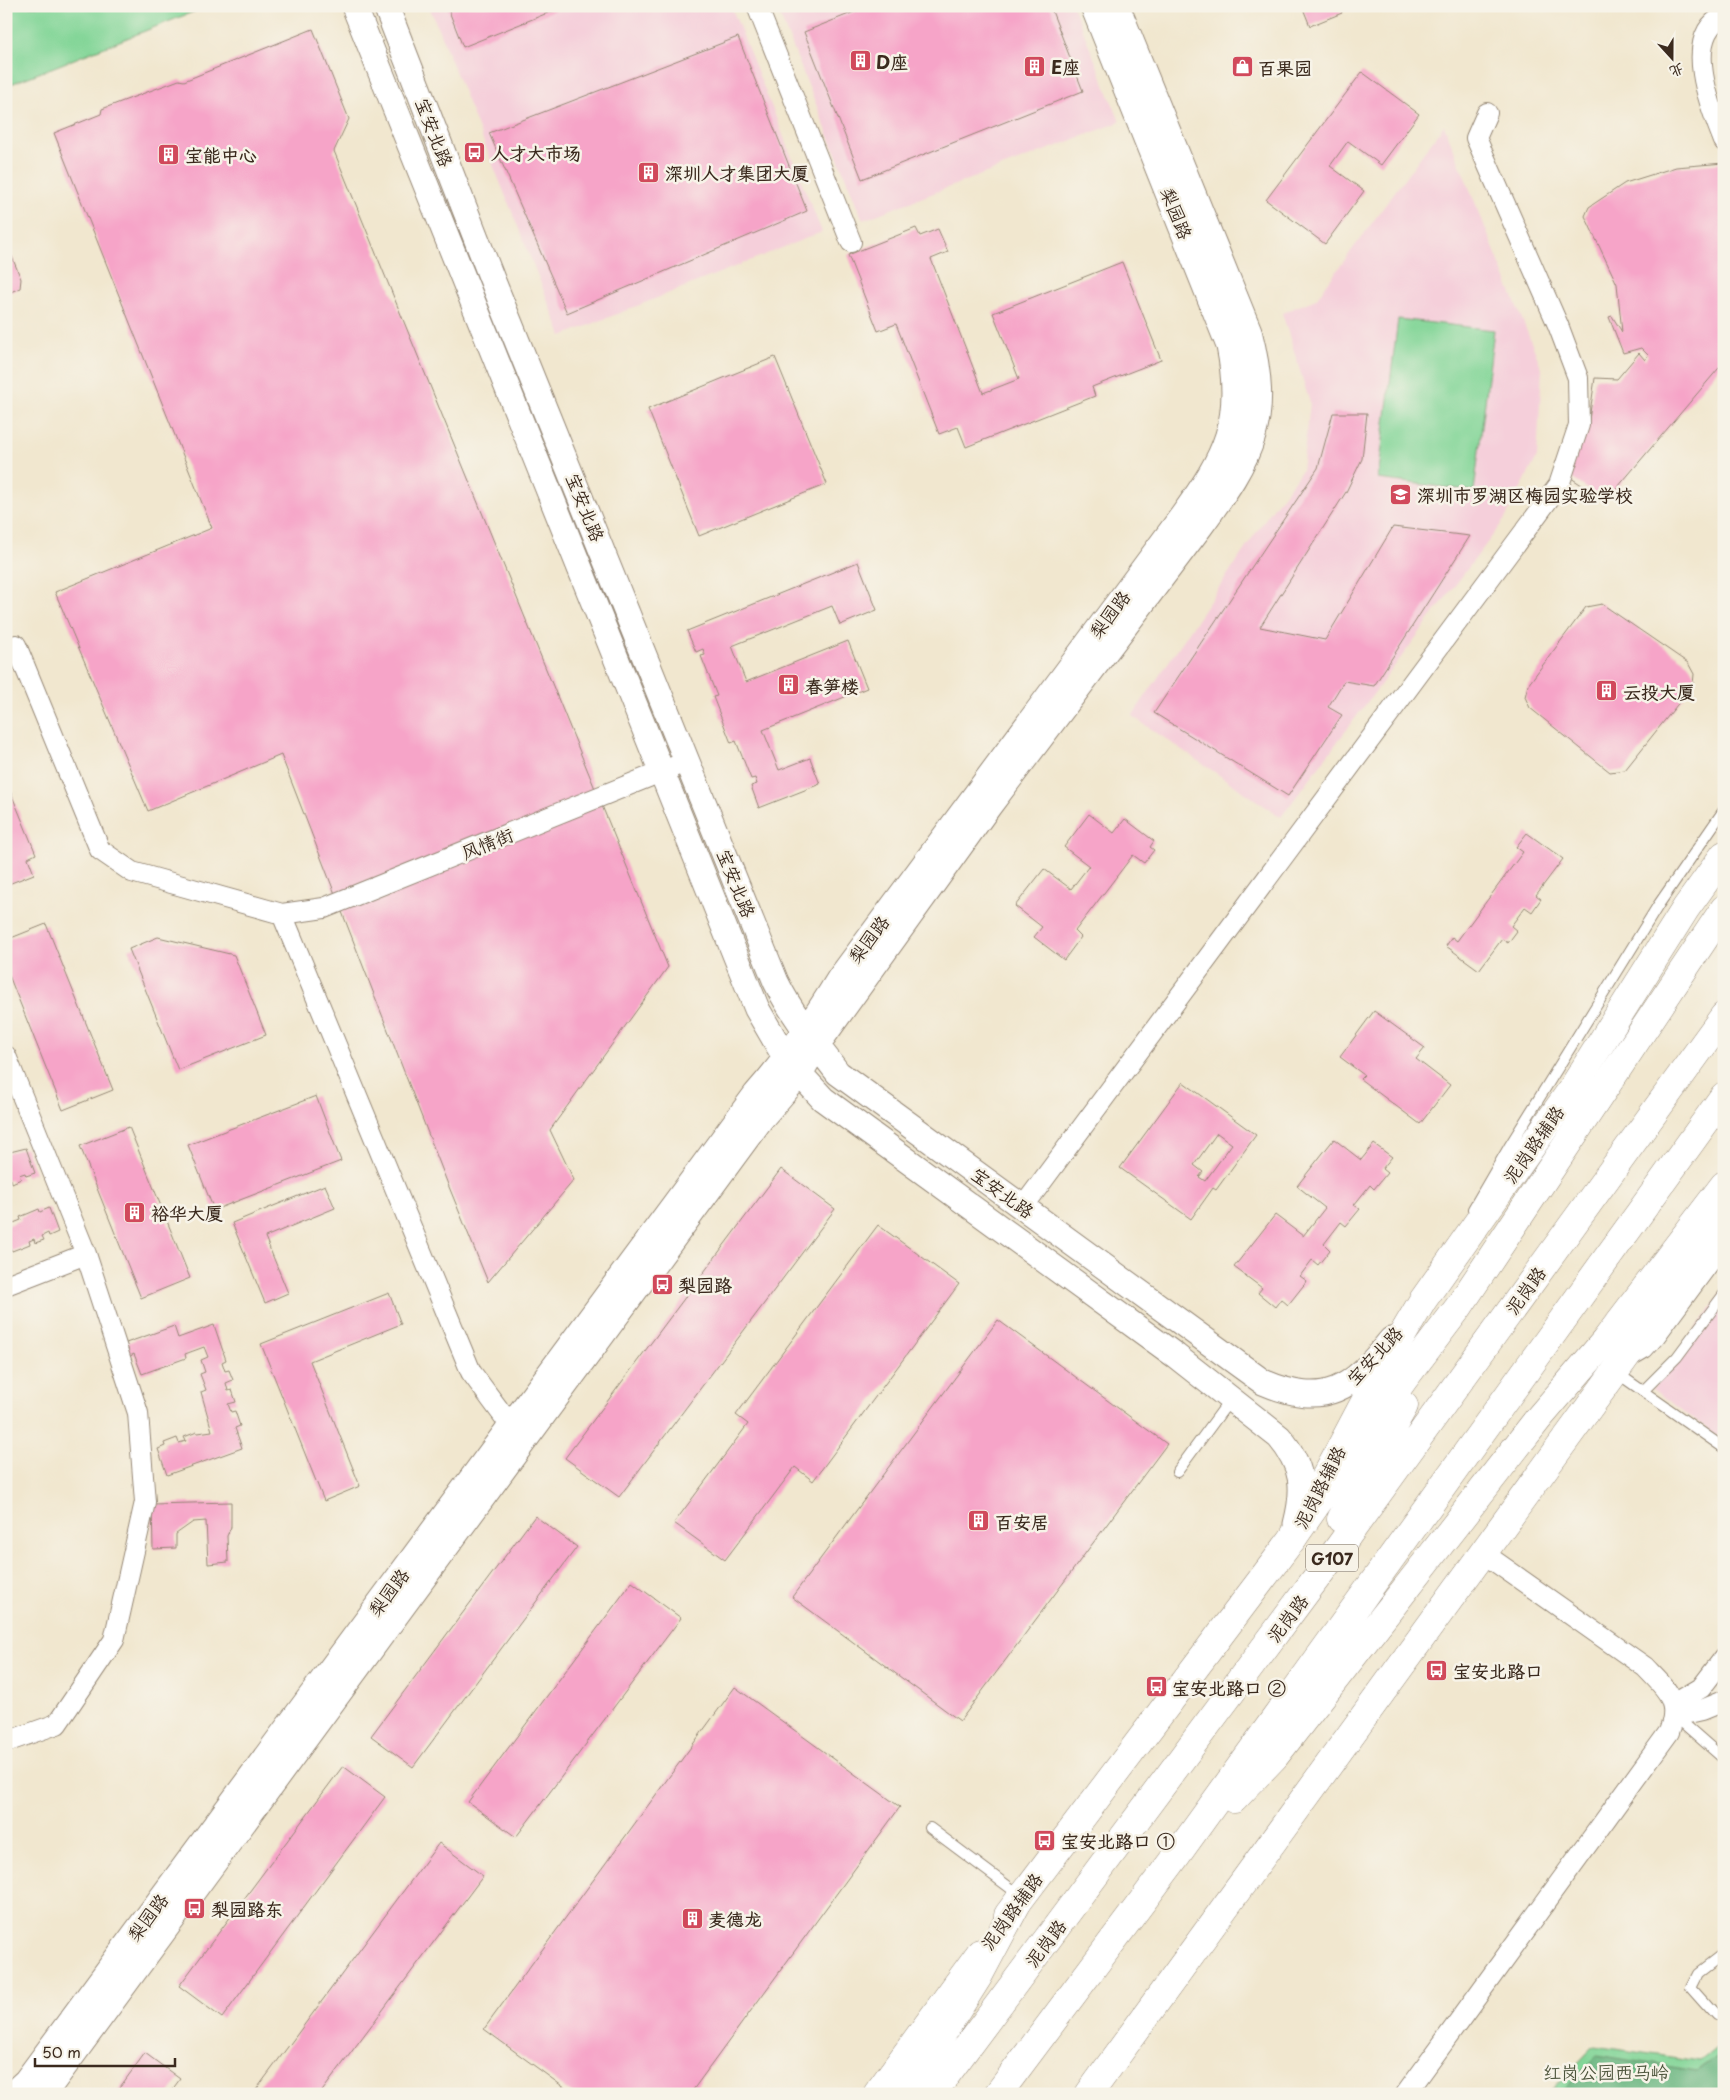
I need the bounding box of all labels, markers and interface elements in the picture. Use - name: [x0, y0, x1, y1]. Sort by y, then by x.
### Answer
- north arrow: [1648, 32, 1698, 82]
- place label: D座: [876, 48, 908, 75]
- building icon: D座: [848, 49, 872, 73]
- place label: E座: [1051, 53, 1080, 80]
- building icon: E座: [1023, 54, 1047, 78]
- place label: 百果园: [1258, 54, 1312, 81]
- shop icon: 百果园: [1230, 55, 1254, 79]
- text: 北: [1667, 58, 1687, 83]
- street label: 宝安北路: [409, 94, 461, 170]
- place label: 人才大市场: [491, 139, 581, 166]
- bus stop icon: 人才大市场: [463, 140, 487, 164]
- place label: 宝能中心: [185, 141, 257, 168]
- building icon: 宝能中心: [157, 142, 181, 166]
- place label: 深圳人才集团大厦: [665, 159, 809, 186]
- building icon: 深圳人才集团大厦: [637, 160, 661, 184]
- street label: 梨园路: [1154, 183, 1200, 243]
- street label: 宝安北路: [560, 469, 612, 545]
- place label: 深圳市罗湖区梅园实验学校: [1417, 481, 1633, 508]
- school or university icon: 深圳市罗湖区梅园实验学校: [1389, 482, 1413, 506]
- street label: 梨园路: [1082, 584, 1136, 644]
- place label: 春笋楼: [805, 672, 859, 699]
- building icon: 春笋楼: [777, 673, 801, 697]
- place label: 云投大厦: [1623, 678, 1695, 705]
- building icon: 云投大厦: [1595, 679, 1619, 703]
- street label: 风情街: [457, 820, 517, 866]
- street label: 宝安北路: [711, 845, 763, 921]
- street label: 梨园路: [841, 909, 895, 969]
- street label: 泥岗路辅路: [1496, 1099, 1570, 1189]
- street label: 宝安北路: [966, 1160, 1040, 1224]
- place label: 裕华大厦: [151, 1199, 223, 1226]
- building icon: 裕华大厦: [123, 1200, 147, 1224]
- street label: 泥岗路: [1498, 1260, 1552, 1320]
- place label: 梨园路: [678, 1271, 732, 1298]
- bus stop icon: 梨园路: [650, 1272, 674, 1296]
- street label: 宝安北路: [1340, 1319, 1408, 1391]
- street label: 泥岗路辅路: [1287, 1441, 1351, 1533]
- place label: 百安居: [995, 1508, 1049, 1535]
- building icon: 百安居: [967, 1509, 991, 1533]
- road number: G107: [1306, 1545, 1358, 1572]
- street label: 梨园路: [361, 1562, 415, 1622]
- street label: 泥岗路: [1260, 1588, 1314, 1648]
- place label: 宝安北路口: [1453, 1657, 1543, 1684]
- bus stop icon: 宝安北路口: [1425, 1658, 1449, 1682]
- place label: 宝安北路口 ②: [1172, 1674, 1286, 1701]
- bus stop icon: 宝安北路口 ②: [1144, 1675, 1168, 1699]
- place label: 宝安北路口 ①: [1061, 1827, 1175, 1854]
- bus stop icon: 宝安北路口 ①: [1033, 1828, 1057, 1852]
- street label: 泥岗路辅路: [976, 1868, 1046, 1954]
- street label: 梨园路: [120, 1887, 174, 1947]
- place label: 梨园路东: [211, 1895, 283, 1922]
- bus stop icon: 梨园路东: [183, 1896, 207, 1920]
- place label: 麦德龙: [708, 1905, 762, 1932]
- building icon: 麦德龙: [680, 1906, 704, 1930]
- street label: 泥岗路: [1020, 1915, 1070, 1971]
- scale bar: [35, 2035, 175, 2067]
- text: 50 m: [42, 2040, 81, 2063]
- park label: 红岗公园西马岭: [1543, 2058, 1669, 2085]

